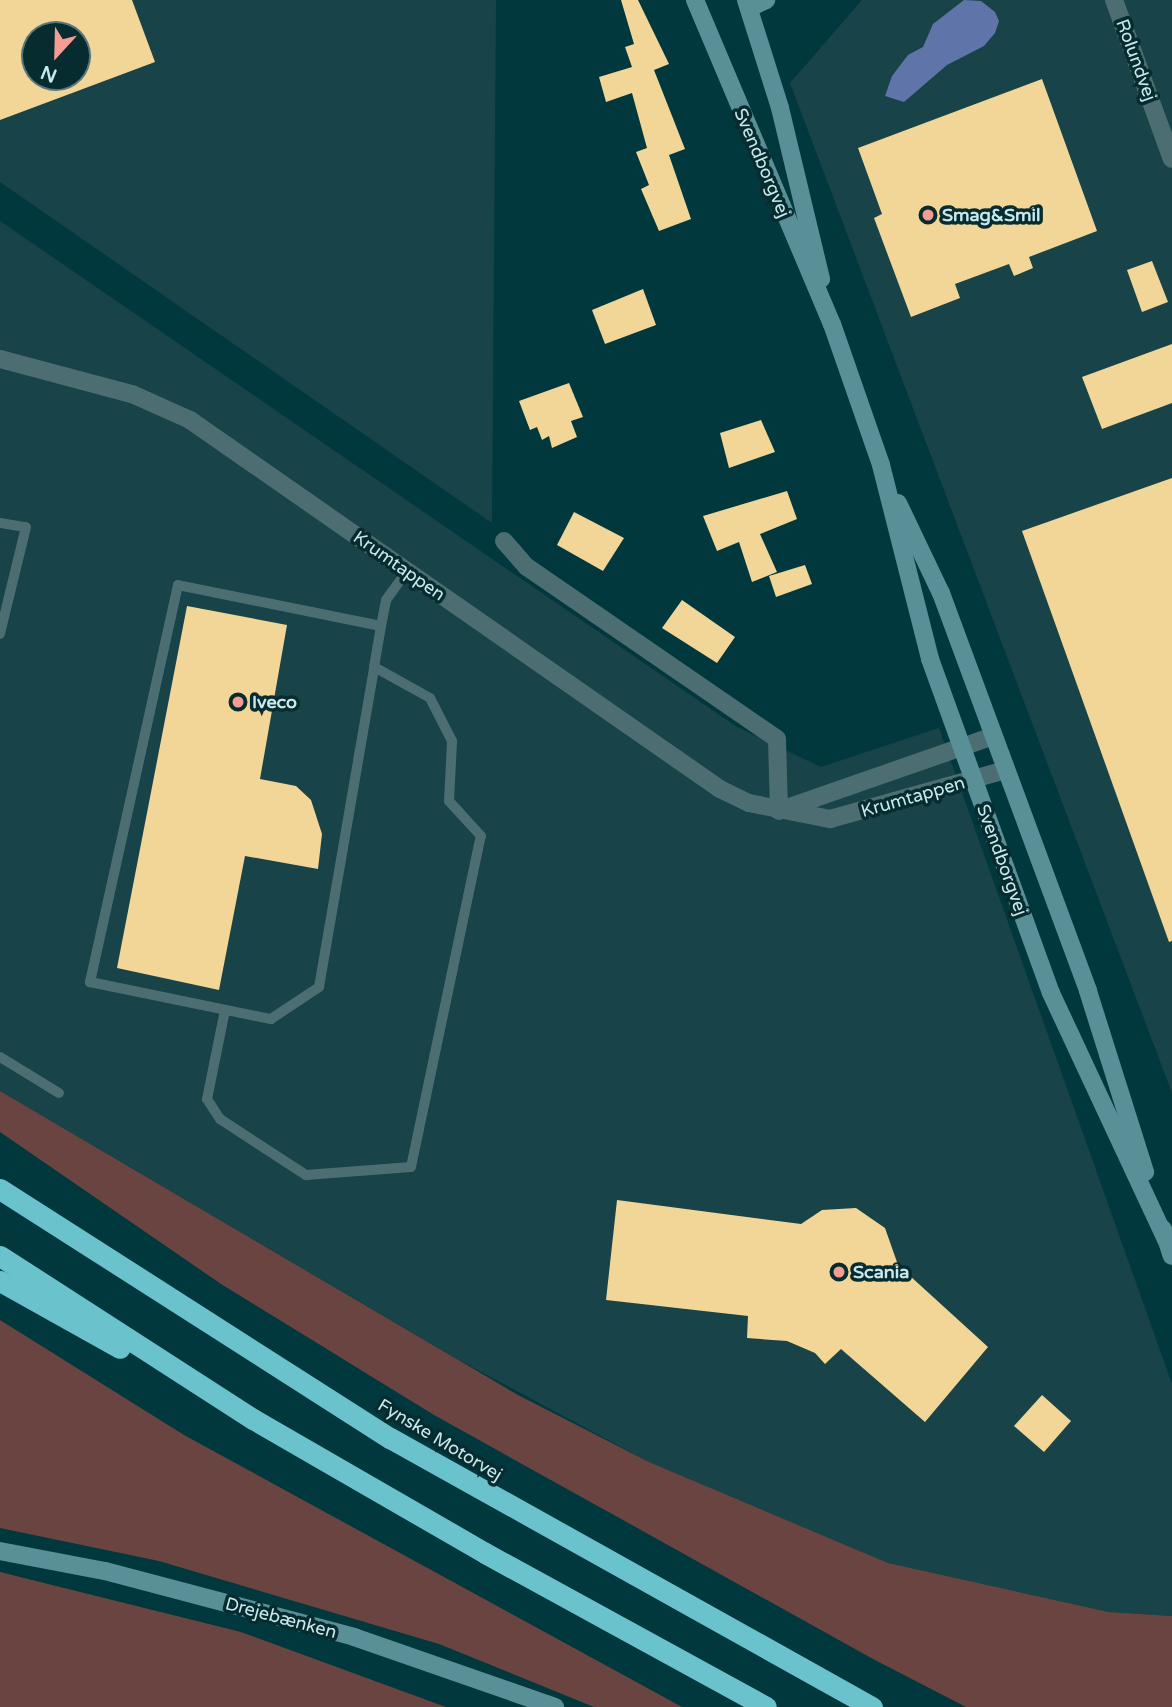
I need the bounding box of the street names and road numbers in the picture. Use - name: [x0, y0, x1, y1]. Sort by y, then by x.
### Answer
- street label: Rolundvej: [1111, 16, 1161, 104]
- street label: Svendborgvej: [729, 105, 795, 221]
- street label: Krumtappen: [349, 526, 449, 606]
- street label: Krumtappen: [859, 772, 967, 822]
- street label: Svendborgvej: [972, 801, 1032, 919]
- street label: Fynske Motorvej: [374, 1394, 506, 1486]
- street label: Drejebænken: [223, 1593, 339, 1643]

